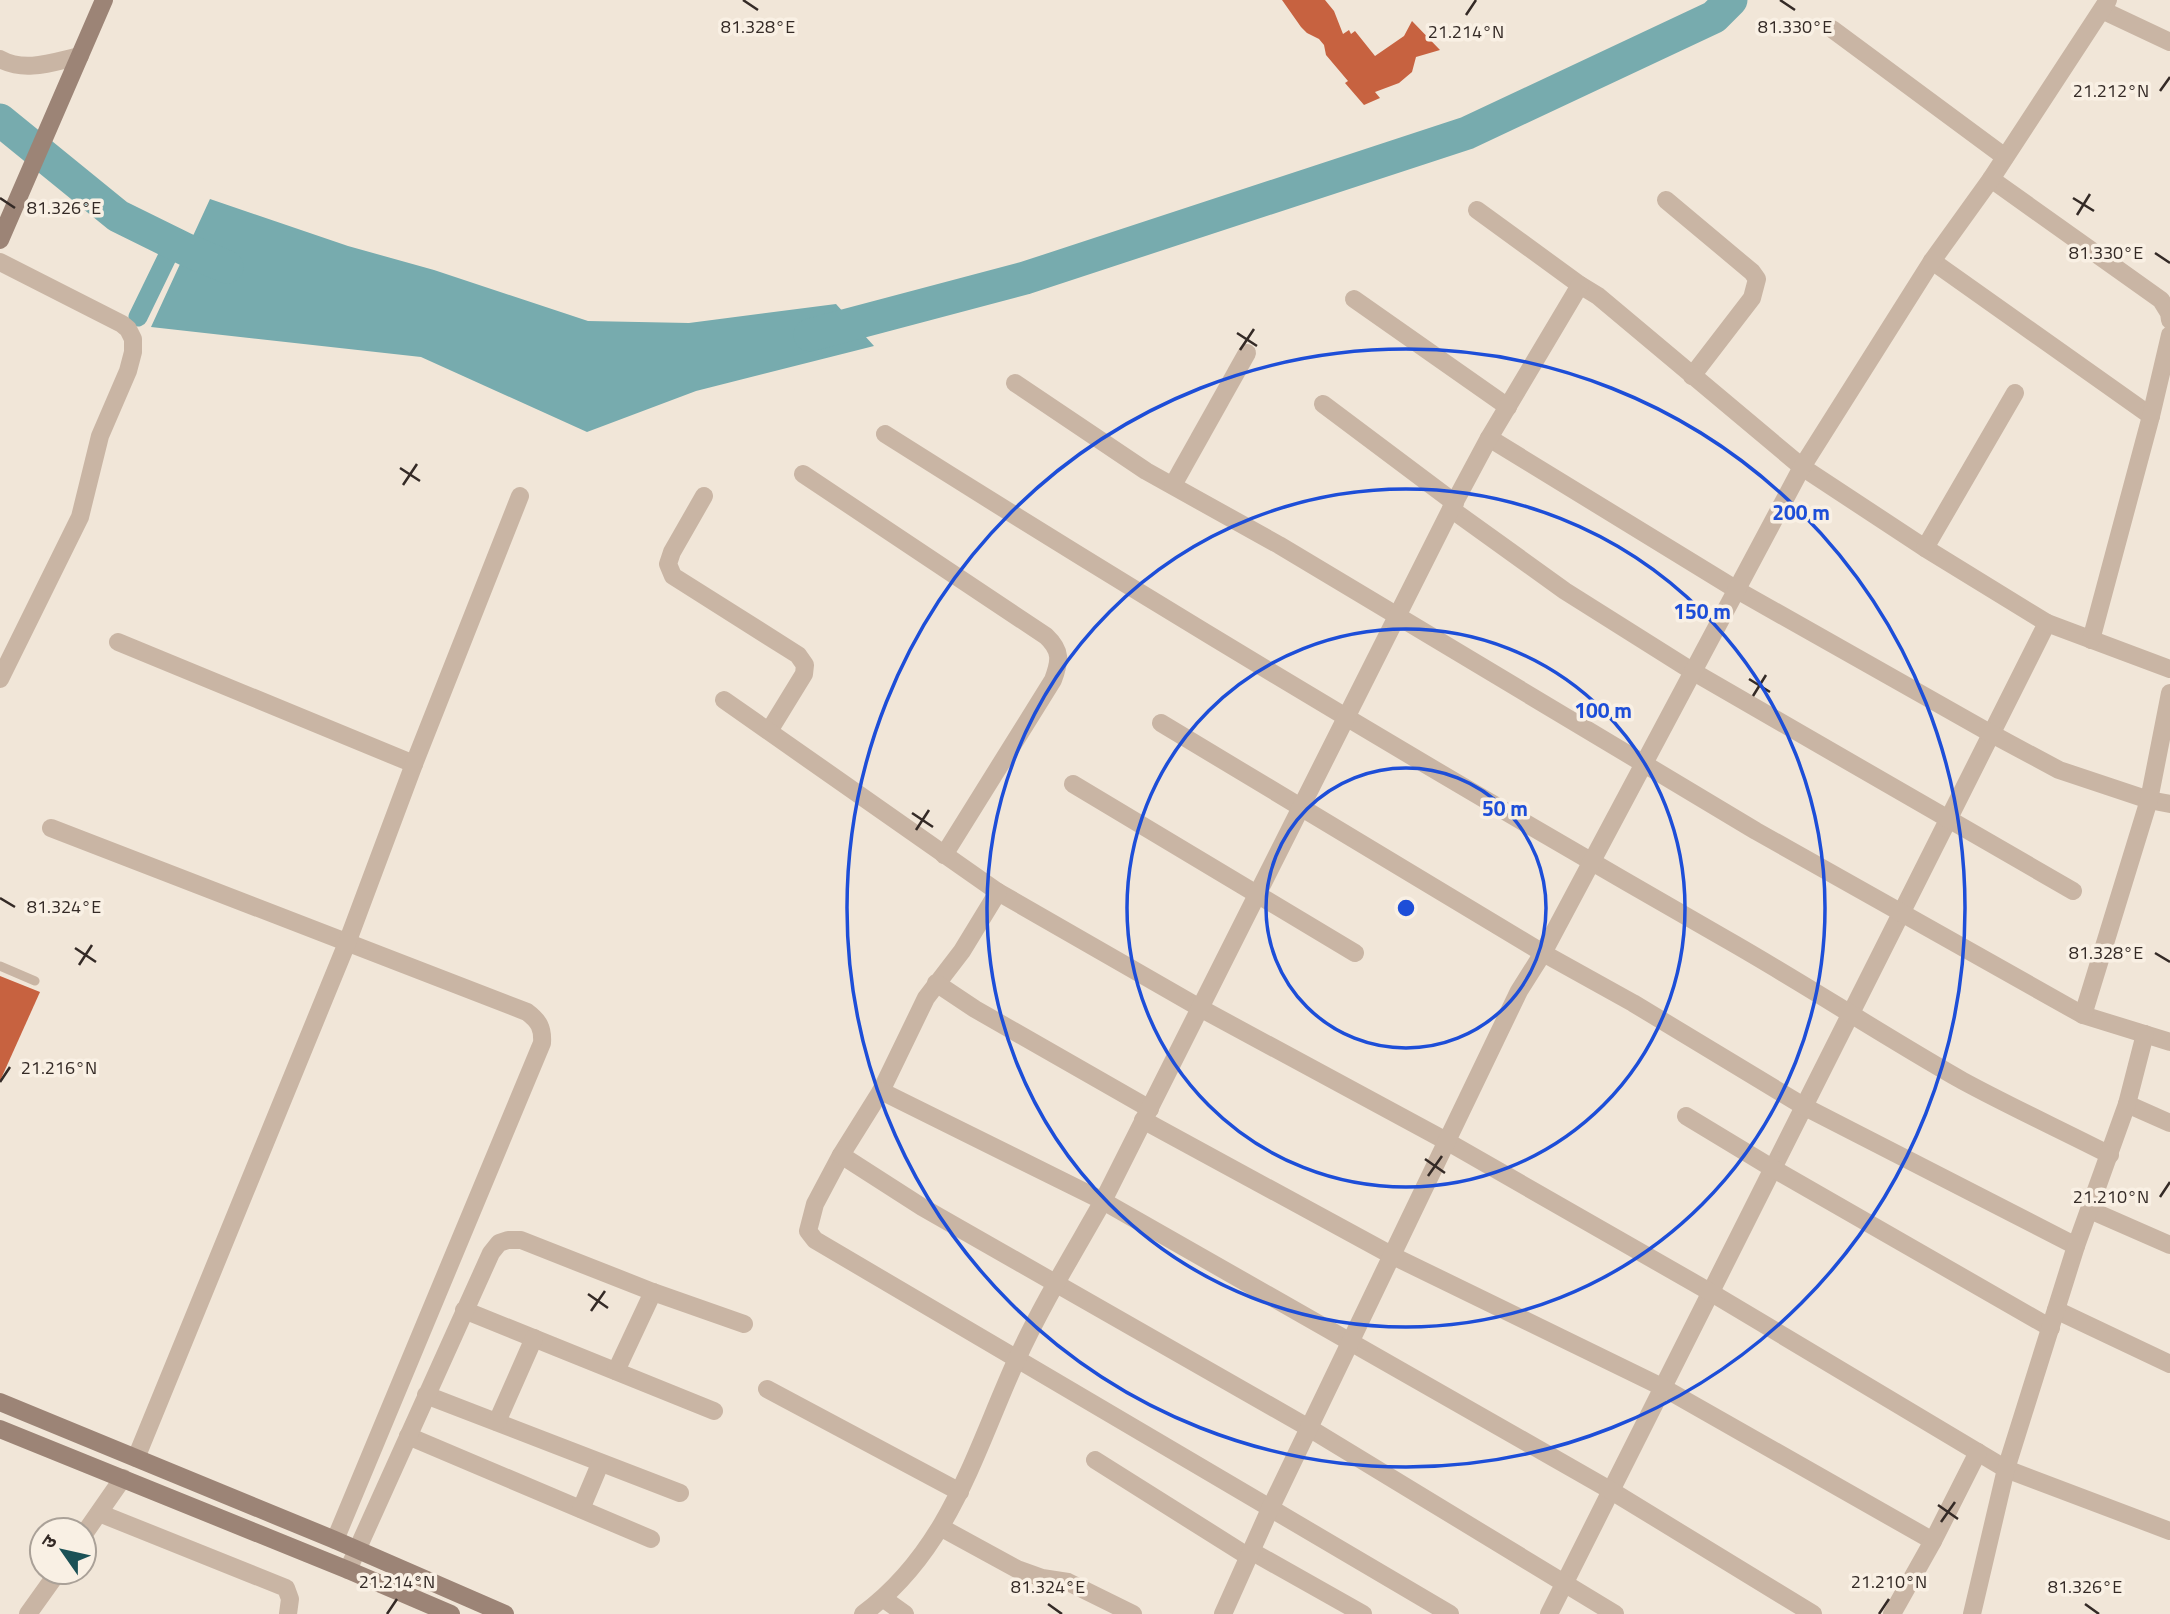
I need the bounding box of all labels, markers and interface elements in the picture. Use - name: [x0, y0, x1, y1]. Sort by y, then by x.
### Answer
- text: 81.328°E: [721, 13, 795, 40]
- text: 81.330°E: [1758, 13, 1832, 40]
- text: 21.214°N: [1428, 18, 1504, 45]
- text: 21.212°N: [2073, 77, 2149, 104]
- text: 81.326°E: [27, 194, 101, 221]
- text: 81.330°E: [2069, 239, 2143, 266]
- text: 200 m: [1772, 496, 1830, 528]
- text: 150 m: [1673, 595, 1731, 627]
- text: 100 m: [1574, 694, 1632, 726]
- text: 50 m: [1482, 792, 1528, 824]
- text: 81.324°E: [27, 893, 101, 920]
- centre of rings: [1394, 896, 1418, 920]
- text: 81.328°E: [2069, 939, 2143, 966]
- text: 21.216°N: [21, 1054, 97, 1081]
- text: 21.210°N: [2073, 1183, 2149, 1210]
- north arrow: [28, 1516, 98, 1586]
- text: उ: [33, 1528, 64, 1554]
- text: 21.214°N: [359, 1568, 435, 1595]
- text: 21.210°N: [1851, 1568, 1927, 1595]
- text: 81.324°E: [1011, 1573, 1085, 1600]
- text: 81.326°E: [2048, 1573, 2122, 1600]

